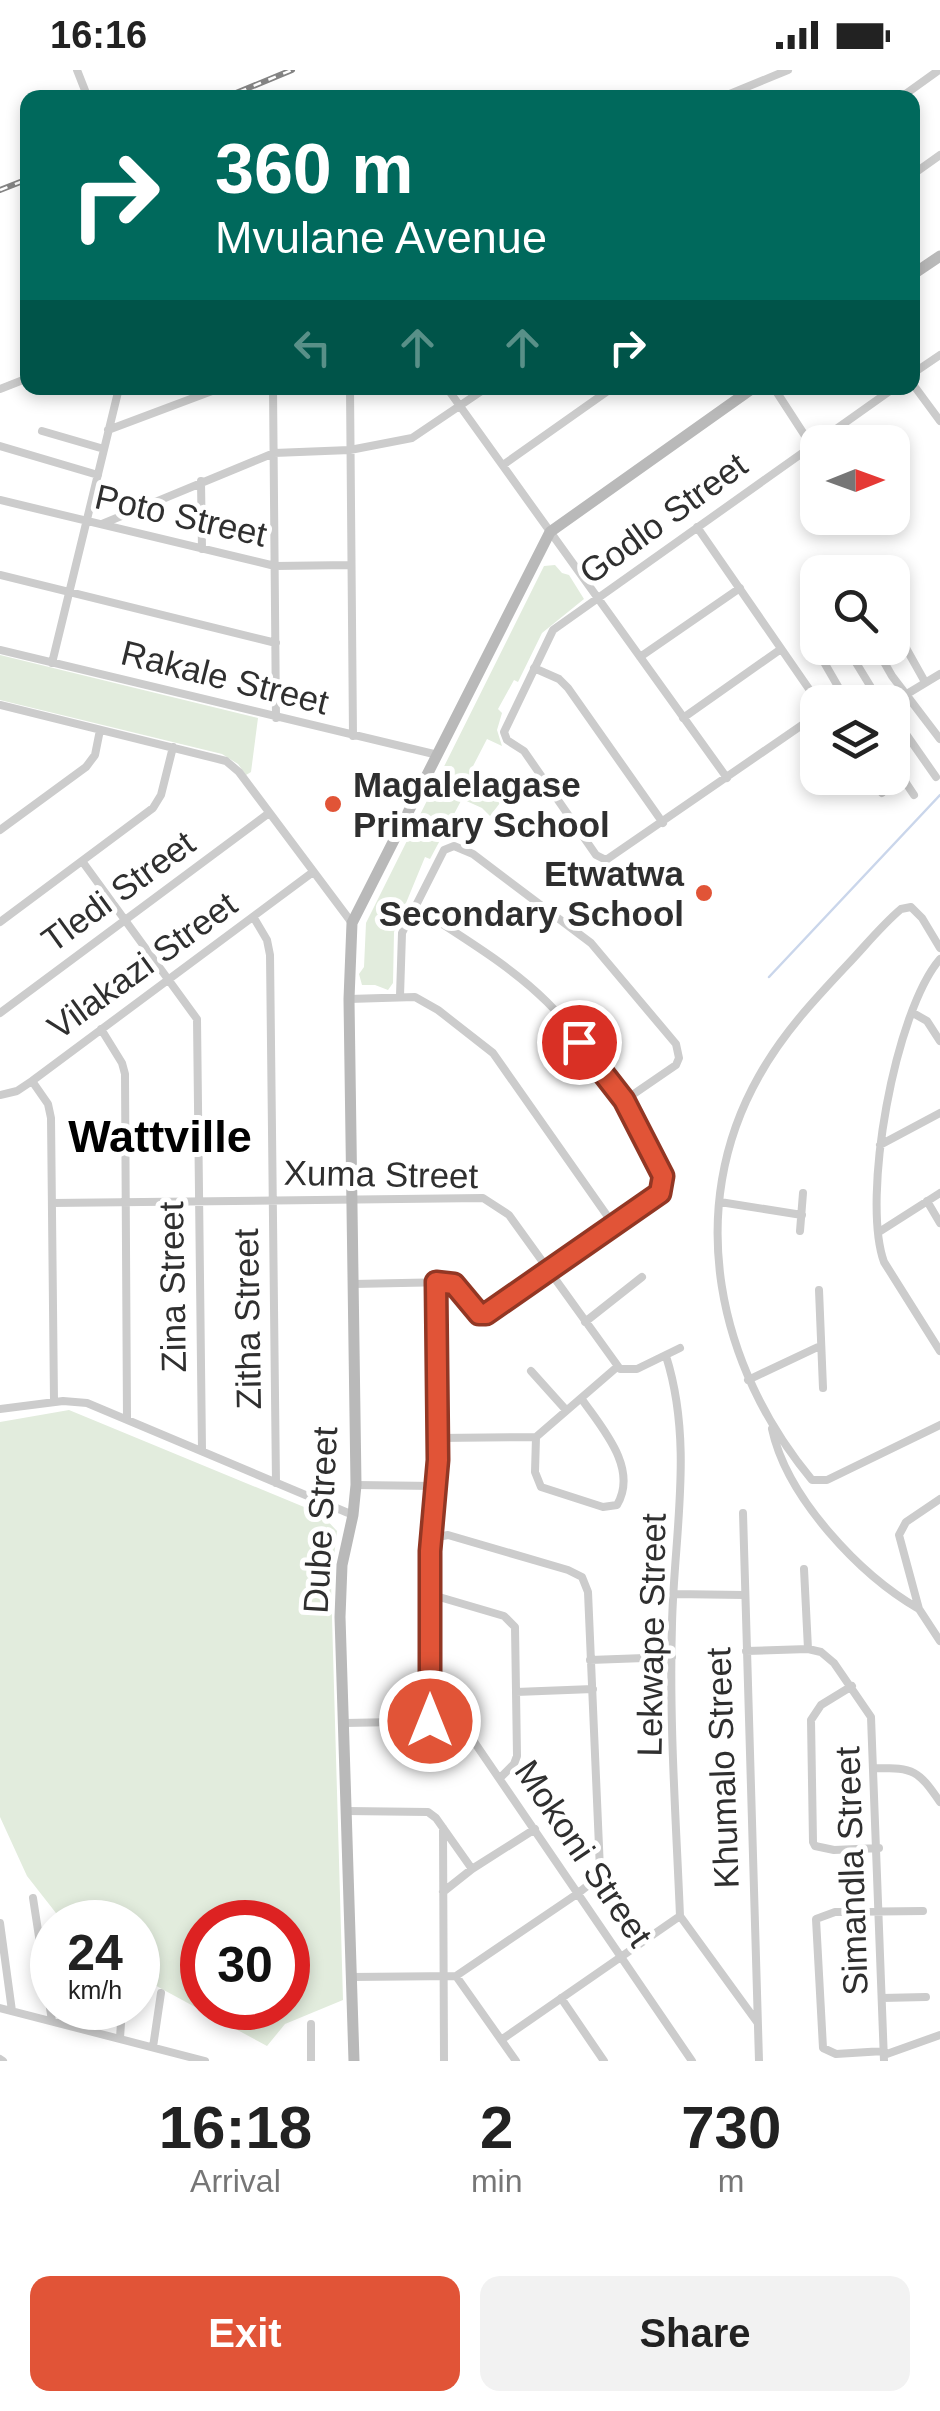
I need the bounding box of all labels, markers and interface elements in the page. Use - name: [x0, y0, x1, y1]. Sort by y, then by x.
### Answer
- text: 16:16: [50, 14, 147, 56]
- icon: right: [50, 130, 180, 260]
- text: 360 m: [215, 130, 413, 208]
- text: Mvulane Avenue: [215, 212, 547, 263]
- icon: left: [285, 320, 340, 375]
- icon: ahead: [390, 320, 445, 375]
- icon: ahead: [495, 320, 550, 375]
- icon: right: [600, 320, 655, 375]
- north arrow: [800, 425, 910, 535]
- map controls: [800, 425, 910, 795]
- street label: Godlo Street: [572, 444, 754, 592]
- street label: Poto Street: [91, 476, 271, 554]
- button: search: [800, 555, 910, 665]
- street label: Rakale Street: [117, 632, 333, 722]
- button: layers: [800, 685, 910, 795]
- place label: Magalelagase Primary School: [353, 765, 610, 844]
- marker: Magalelagase Primary School: [322, 793, 344, 815]
- street label: Tledi Street: [34, 822, 202, 959]
- place label: Etwatwa Secondary School: [379, 854, 685, 933]
- marker: Etwatwa Secondary School: [693, 882, 715, 904]
- street label: Vilakazi Street: [40, 884, 244, 1046]
- pin: [537, 1000, 622, 1085]
- icon: arrive: [552, 1015, 607, 1070]
- district label: Wattville: [68, 1111, 252, 1162]
- street label: Xuma Street: [283, 1153, 479, 1195]
- street label: Zina Street: [151, 1201, 193, 1373]
- street label: Zitha Street: [226, 1228, 268, 1410]
- street label: Dube Street: [296, 1425, 344, 1614]
- street label: Lekwape Street: [629, 1513, 673, 1757]
- street label: Khumalo Street: [698, 1647, 746, 1889]
- position arrow: [378, 1669, 482, 1773]
- street label: Simandla Street: [827, 1746, 875, 1996]
- street label: Mokoni Street: [507, 1753, 661, 1954]
- speed limit sign: 30: [180, 1900, 310, 2030]
- text: 24: [67, 1925, 123, 1981]
- text: km/h: [68, 1976, 122, 2004]
- text: 16:18: [159, 2094, 312, 2161]
- text: 2: [480, 2094, 513, 2161]
- text: 730: [681, 2094, 781, 2161]
- text: Arrival: [190, 2163, 281, 2199]
- text: min: [471, 2163, 522, 2199]
- text: m: [718, 2163, 745, 2199]
- button: Exit: [30, 2276, 460, 2391]
- button: Share: [480, 2276, 910, 2391]

